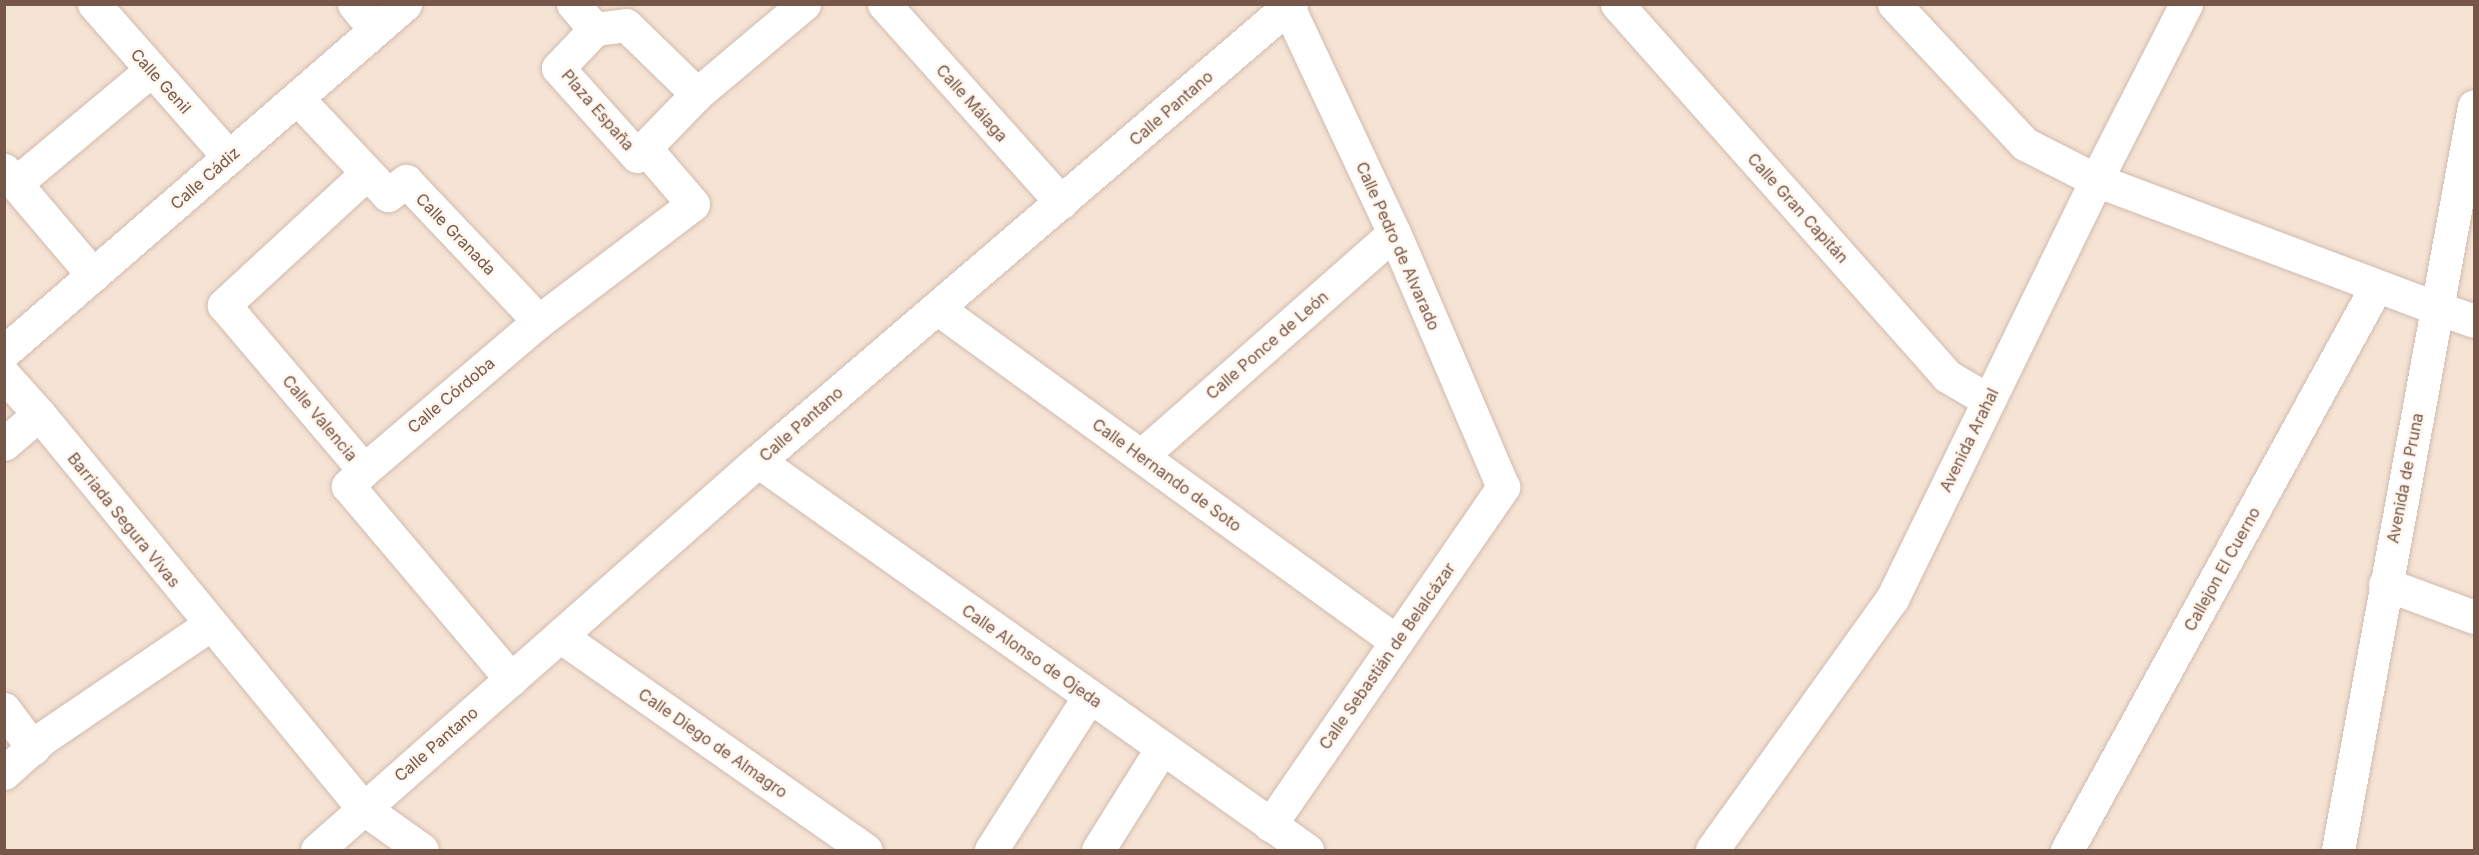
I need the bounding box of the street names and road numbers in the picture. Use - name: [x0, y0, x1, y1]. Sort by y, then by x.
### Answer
- street label: Calle Genil: [127, 45, 195, 117]
- street label: Calle Málaga: [932, 60, 1012, 146]
- street label: Plaza España: [558, 66, 638, 154]
- street label: Calle Pantano: [1125, 67, 1217, 149]
- street label: Calle Cádiz: [166, 143, 244, 213]
- street label: Calle Gran Capitán: [1744, 149, 1852, 267]
- street label: Calle Pedro de Alvarado: [1352, 159, 1444, 333]
- street label: Calle Granada: [412, 189, 500, 279]
- street label: Calle Ponce de León: [1202, 287, 1332, 403]
- street label: Calle Córdoba: [404, 353, 498, 437]
- street label: Calle Valencia: [279, 371, 361, 465]
- street label: Calle Pantano: [755, 383, 847, 465]
- street label: Avenida Arahal: [1936, 385, 2002, 495]
- street label: Avenida de Pruna: [2383, 411, 2427, 545]
- street label: Calle Hernando de Soto: [1089, 414, 1245, 536]
- street label: Barriada Segura Vivas: [64, 449, 184, 591]
- street label: Callejon El Cuerno: [2180, 504, 2264, 634]
- street label: Calle Sebastián de Belalcázar: [1315, 559, 1459, 753]
- street label: Calle Alonso de Ojeda: [958, 600, 1106, 712]
- street label: Calle Diego de Almagro: [635, 684, 791, 802]
- street label: Calle Pantano: [390, 703, 482, 785]

